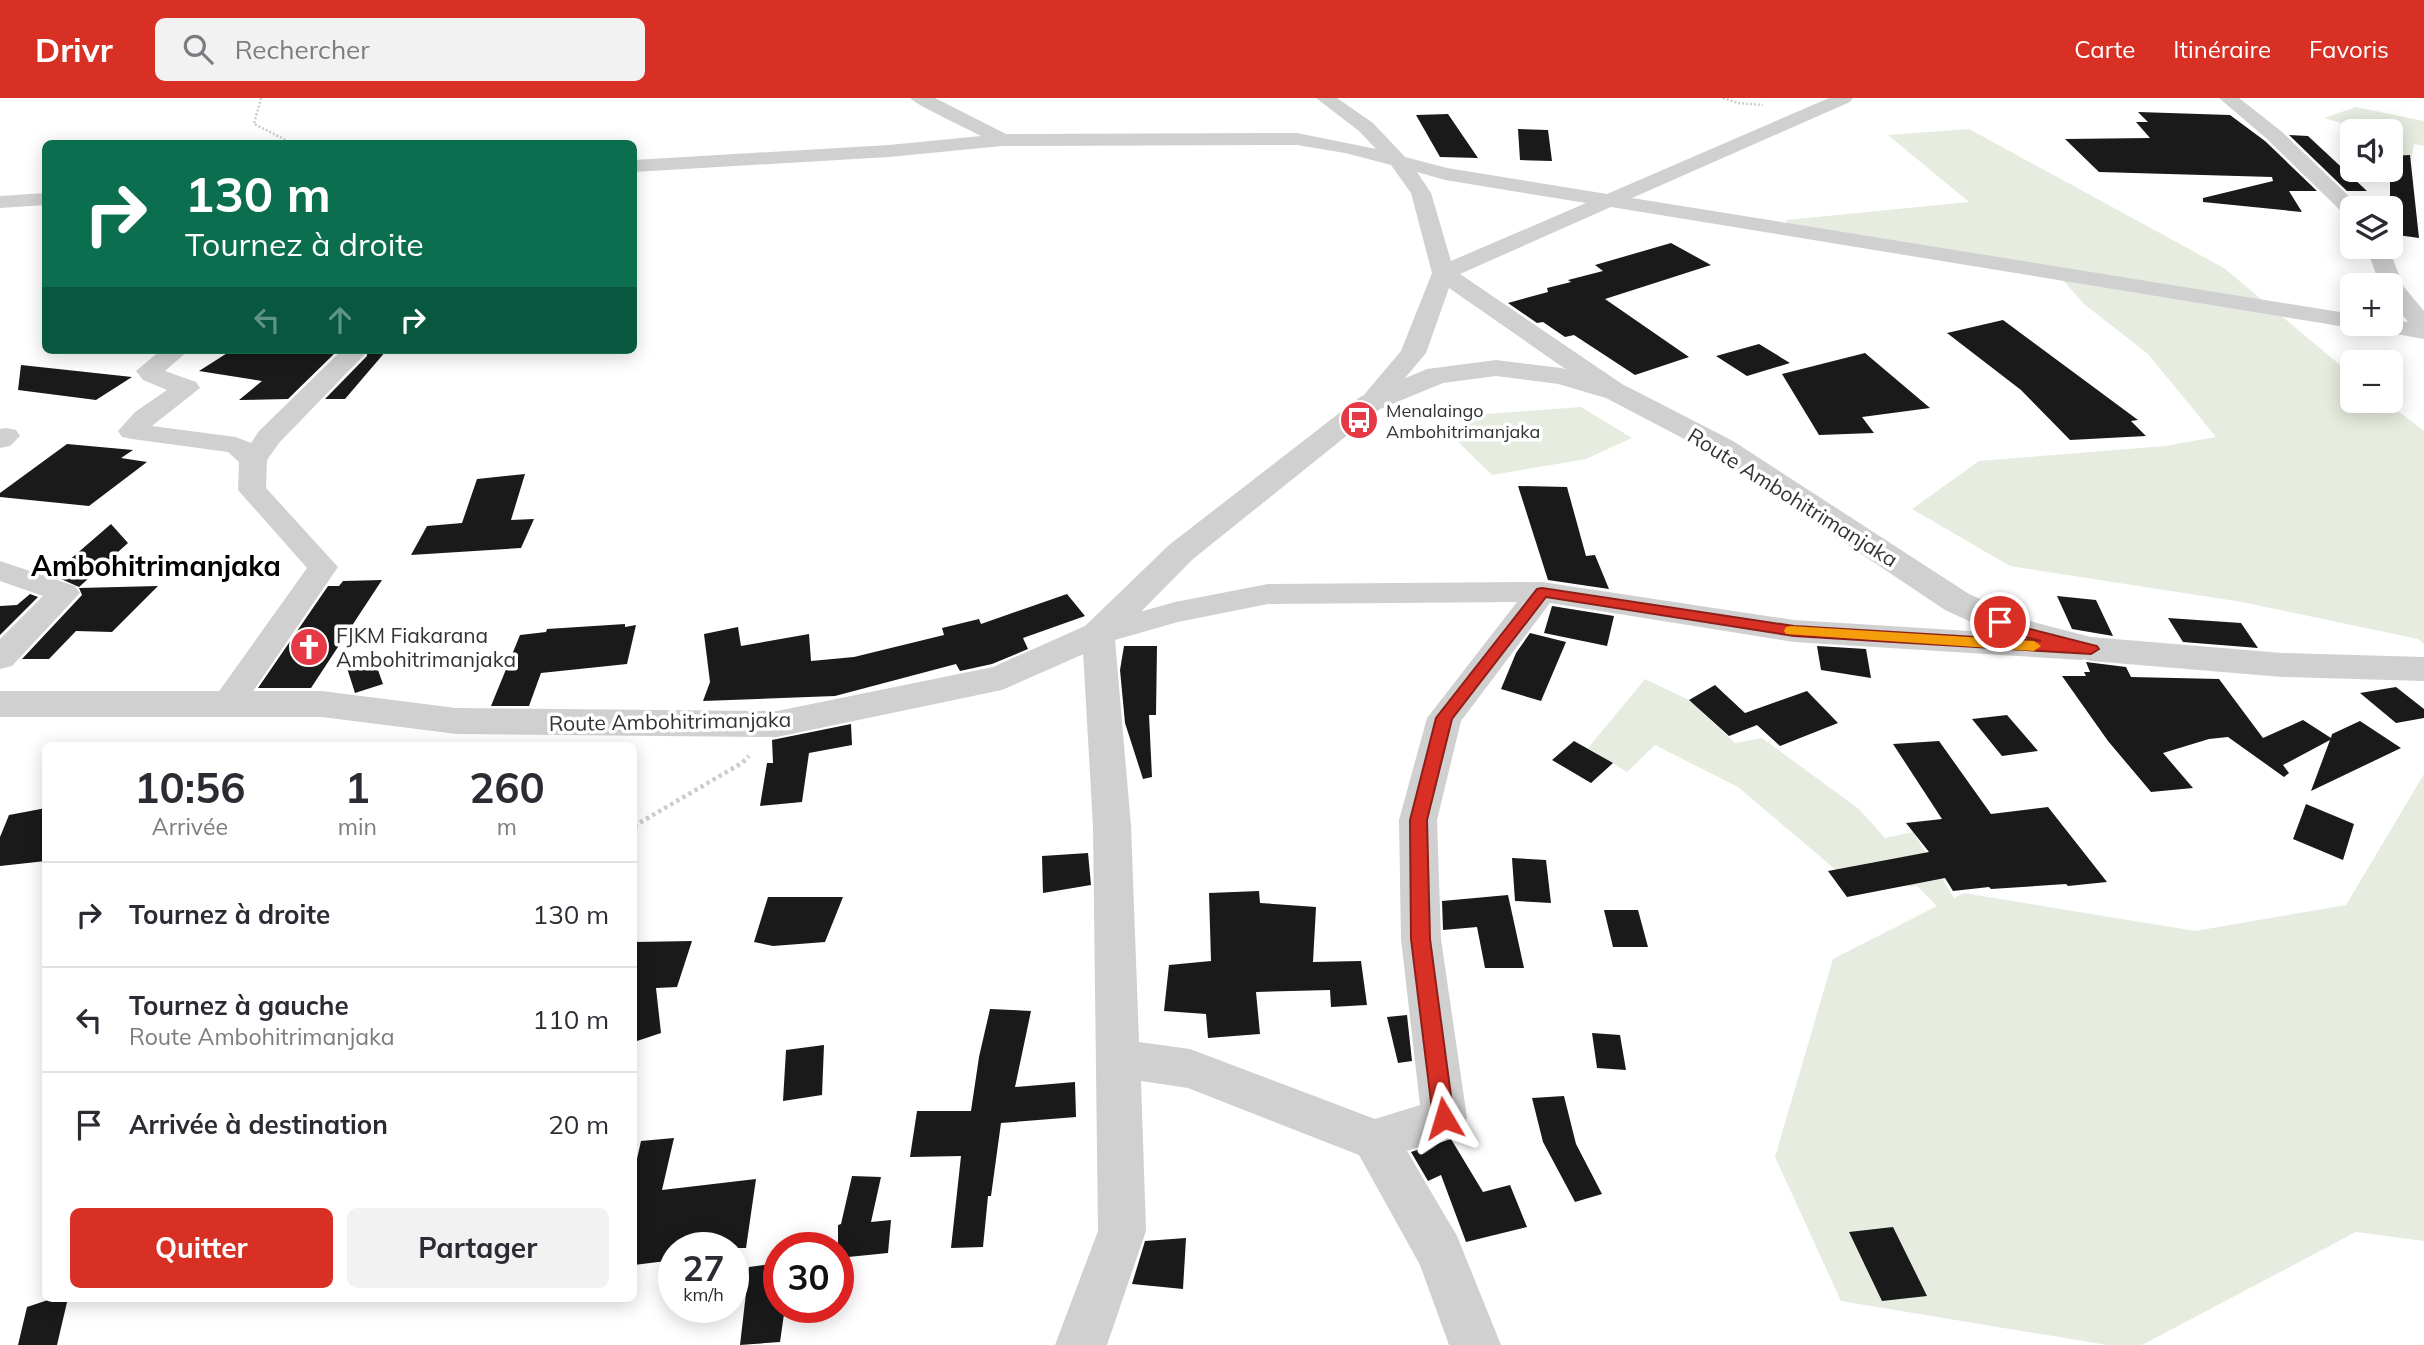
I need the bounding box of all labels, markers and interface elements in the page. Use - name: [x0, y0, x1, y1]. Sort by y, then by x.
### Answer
- search box: [155, 18, 645, 81]
- text: Drivr: [35, 29, 113, 70]
- icon: search: [179, 30, 217, 68]
- text: Rechercher: [235, 33, 370, 66]
- text: Carte: [2074, 34, 2135, 64]
- text: Itinéraire: [2173, 34, 2271, 64]
- text: Favoris: [2309, 34, 2389, 64]
- map controls: [2340, 119, 2403, 413]
- button: sound: [2340, 119, 2403, 182]
- text: 130 m: [185, 163, 331, 224]
- icon: right: [70, 168, 161, 259]
- button: layers: [2340, 196, 2403, 259]
- text: Tournez à droite: [185, 224, 424, 264]
- button: +: [2340, 273, 2403, 336]
- icon: left: [248, 301, 286, 339]
- icon: ahead: [321, 301, 359, 339]
- icon: right: [394, 301, 432, 339]
- button: −: [2340, 350, 2403, 413]
- bus stop icon: Menalaingo Ambohitrimanjaka: [1338, 399, 1380, 441]
- place label: Menalaingo Ambohitrimanjaka: [1386, 399, 1540, 443]
- street label: Route Ambohitrimanjaka: [1683, 422, 1903, 572]
- district label: Ambohitrimanjaka: [31, 548, 281, 583]
- pin: [1970, 592, 2030, 652]
- icon: arrive: [1981, 603, 2019, 641]
- place label: FJKM Fiakarana Ambohitrimanjaka: [336, 622, 516, 672]
- church icon: FJKM Fiakarana Ambohitrimanjaka: [288, 626, 330, 668]
- street label: Route Ambohitrimanjaka: [549, 706, 791, 736]
- text: 10:56: [134, 761, 245, 814]
- text: 1: [345, 761, 370, 814]
- text: 260: [469, 761, 545, 814]
- text: Arrivée: [152, 812, 228, 841]
- text: min: [338, 812, 377, 841]
- text: m: [497, 812, 517, 841]
- icon: right: [70, 896, 108, 934]
- text: Tournez à droite: [129, 898, 330, 931]
- text: 130 m: [533, 898, 609, 931]
- text: Tournez à gauche: [129, 989, 349, 1022]
- icon: left: [70, 1001, 108, 1039]
- text: 110 m: [533, 1003, 609, 1036]
- text: Route Ambohitrimanjaka: [129, 1022, 395, 1051]
- position arrow: [1407, 1081, 1481, 1155]
- icon: arrive: [70, 1106, 108, 1144]
- text: Arrivée à destination: [129, 1108, 388, 1141]
- text: 20 m: [548, 1108, 609, 1141]
- button: Quitter: [70, 1208, 333, 1288]
- button: Partager: [347, 1208, 609, 1288]
- speed limit sign: 30: [763, 1232, 854, 1323]
- text: 27: [682, 1246, 725, 1290]
- text: km/h: [683, 1283, 724, 1306]

